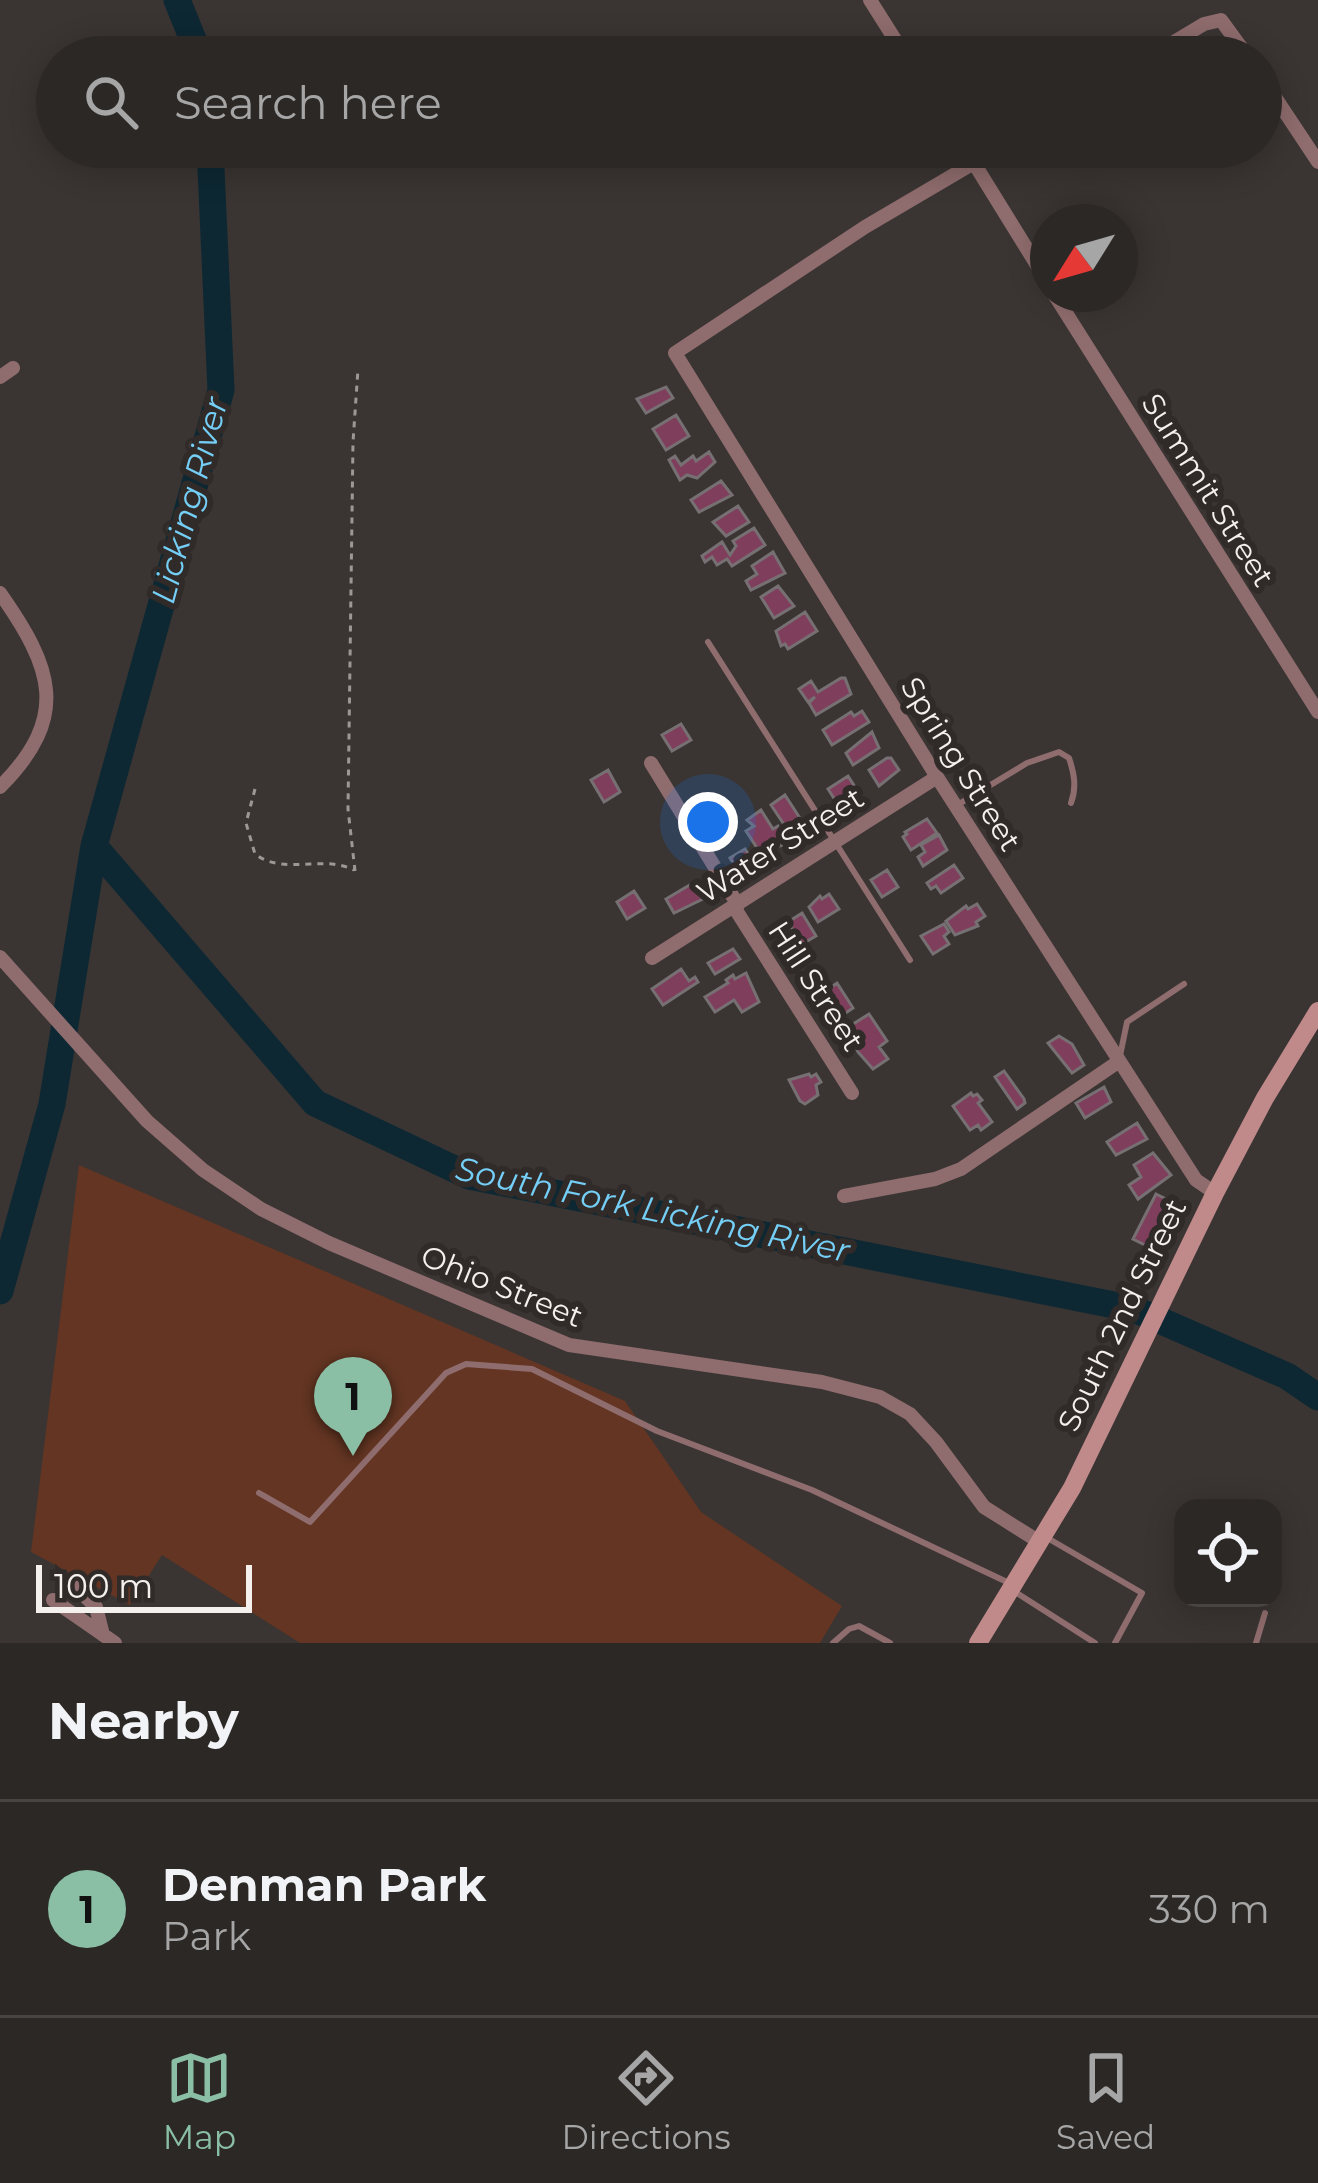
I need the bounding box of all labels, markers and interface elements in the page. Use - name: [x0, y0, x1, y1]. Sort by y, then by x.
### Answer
- search box: [36, 36, 1282, 168]
- icon: search: [78, 69, 144, 135]
- text: Search here: [174, 75, 442, 130]
- north arrow: [1030, 204, 1138, 312]
- street label: Summit Street: [1134, 387, 1282, 593]
- water label: Licking River: [142, 392, 236, 608]
- street label: Spring Street: [893, 670, 1029, 858]
- street label: Water Street: [690, 779, 870, 911]
- your location: [678, 792, 738, 852]
- street label: Hill Street: [760, 914, 872, 1058]
- water label: South Fork Licking River: [452, 1148, 854, 1270]
- street label: South 2nd Street: [1050, 1193, 1194, 1437]
- street label: Ohio Street: [416, 1237, 588, 1335]
- pin: 1: [314, 1357, 392, 1456]
- map controls: [1174, 1499, 1282, 1607]
- button: locate: [1174, 1499, 1282, 1607]
- scale bar: [36, 1559, 252, 1612]
- text: 100 m: [54, 1566, 153, 1606]
- text: Nearby: [48, 1690, 239, 1752]
- text: Denman Park: [162, 1857, 486, 1912]
- text: 1: [79, 1885, 95, 1933]
- text: 330 m: [1149, 1885, 1270, 1933]
- text: Park: [162, 1912, 251, 1960]
- tab: Map: [163, 2045, 236, 2157]
- tab: Directions: [562, 2045, 731, 2157]
- tab: Saved: [1056, 2045, 1155, 2157]

